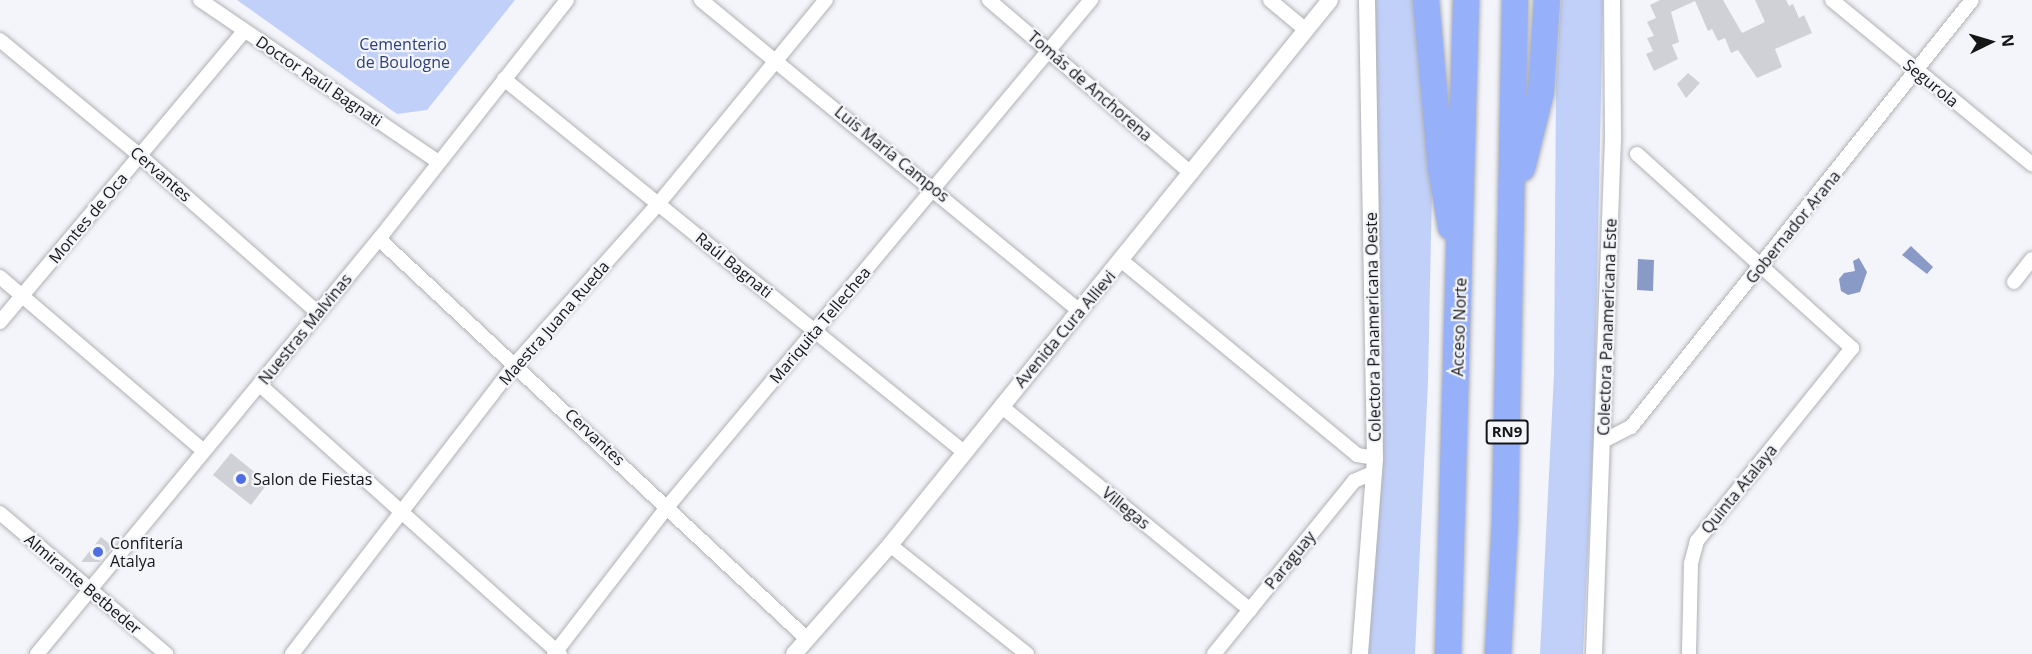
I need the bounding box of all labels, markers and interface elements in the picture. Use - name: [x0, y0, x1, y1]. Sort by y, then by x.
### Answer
- north arrow: [1960, 12, 2020, 72]
- street label: Tomás de Anchorena: [1024, 27, 1156, 145]
- street label: Doctor Raúl Bagnati: [252, 32, 386, 130]
- text: N: [1996, 33, 2019, 48]
- park label: Cementerio de Boulogne: [356, 34, 450, 72]
- street label: Segurola: [1900, 55, 1962, 111]
- street label: Luis María Campos: [831, 102, 953, 206]
- street label: Cervantes: [127, 142, 195, 206]
- street label: Gobernador Arana: [1742, 167, 1844, 287]
- street label: Montes de Oca: [45, 169, 131, 267]
- street label: Colectora Panamericana Oeste: [1361, 212, 1385, 442]
- street label: Colectora Panamericana Este: [1594, 218, 1620, 436]
- street label: Raúl Bagnati: [692, 228, 776, 302]
- street label: Maestra Juana Rueda: [495, 257, 613, 389]
- street label: Mariquita Tellechea: [766, 263, 874, 387]
- street label: Avenida Cura Allievi: [1011, 267, 1119, 391]
- street label: Nuestras Malvinas: [254, 270, 356, 388]
- street label: Acceso Norte: [1448, 277, 1470, 377]
- street label: Cervantes: [561, 405, 629, 469]
- road number: RN9: [1484, 420, 1530, 444]
- street label: Quinta Atalaya: [1697, 440, 1781, 538]
- place label: Salon de Fiestas: [253, 469, 372, 489]
- marker: Salon de Fiestas: [234, 472, 248, 486]
- street label: Villegas: [1098, 483, 1154, 533]
- street label: Paraguay: [1261, 527, 1319, 593]
- street label: Almirante Betbeder: [21, 530, 145, 638]
- place label: Confitería Atalya: [110, 533, 183, 571]
- marker: Confitería Atalya: [91, 545, 105, 559]

